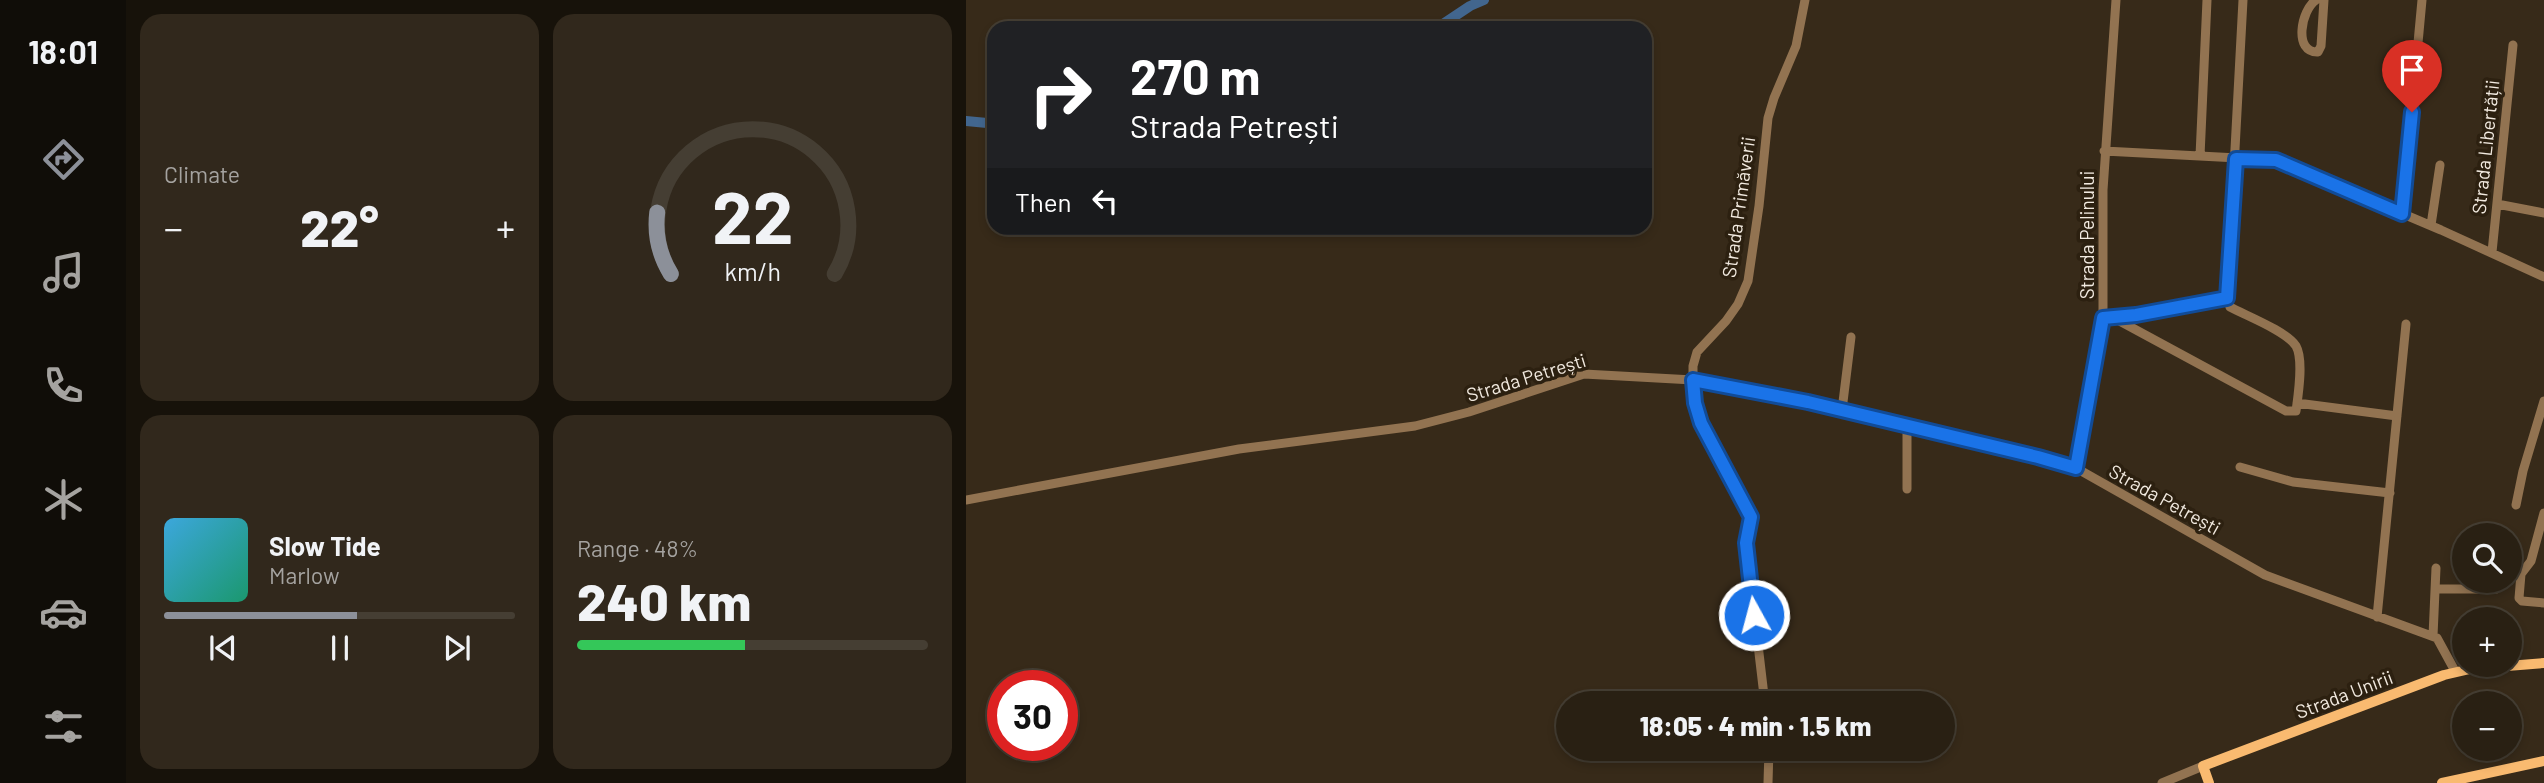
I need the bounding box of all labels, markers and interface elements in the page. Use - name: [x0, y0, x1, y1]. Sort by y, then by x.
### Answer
- text: 18:01: [28, 32, 98, 70]
- pin: [2382, 40, 2442, 112]
- text: 270 m: [1130, 46, 1260, 105]
- icon: right: [1015, 49, 1106, 140]
- icon: arrive: [2393, 51, 2431, 89]
- street label: Strada Libertății: [2467, 79, 2503, 215]
- text: Strada Petrești: [1130, 106, 1339, 144]
- icon: directions: [39, 135, 88, 184]
- street label: Strada Primăverii: [1717, 135, 1759, 279]
- text: Climate: [164, 160, 240, 188]
- text: 22: [712, 171, 793, 259]
- street label: Strada Pelinului: [2075, 171, 2098, 299]
- icon: left: [1086, 182, 1124, 220]
- text: Then: [1015, 186, 1072, 217]
- text: 22°: [300, 195, 379, 257]
- text: −: [164, 204, 183, 250]
- text: +: [496, 204, 515, 250]
- icon: music: [39, 248, 88, 297]
- text: km/h: [724, 255, 781, 285]
- street label: Strada Petrești: [1463, 348, 1589, 406]
- icon: phone: [39, 361, 88, 410]
- street label: Strada Petrești: [2105, 459, 2225, 539]
- icon: climate: [39, 475, 88, 524]
- map controls: [2452, 523, 2522, 761]
- button: search: [2452, 523, 2522, 593]
- text: Slow Tide: [269, 530, 381, 561]
- text: Range · 48%: [577, 534, 698, 562]
- text: Marlow: [269, 561, 340, 589]
- text: 240 km: [577, 569, 751, 631]
- position arrow: [1717, 578, 1791, 652]
- icon: car: [39, 588, 88, 637]
- button: +: [2452, 607, 2522, 677]
- icon: previous: [204, 629, 242, 667]
- icon: pause: [321, 629, 359, 667]
- icon: next: [438, 629, 476, 667]
- street label: Strada Unirii: [2292, 665, 2396, 723]
- speed limit sign: 30: [987, 670, 1078, 761]
- button: −: [2452, 691, 2522, 761]
- icon: filters: [39, 702, 88, 751]
- text: 18:05 · 4 min · 1.5 km: [1640, 710, 1871, 741]

